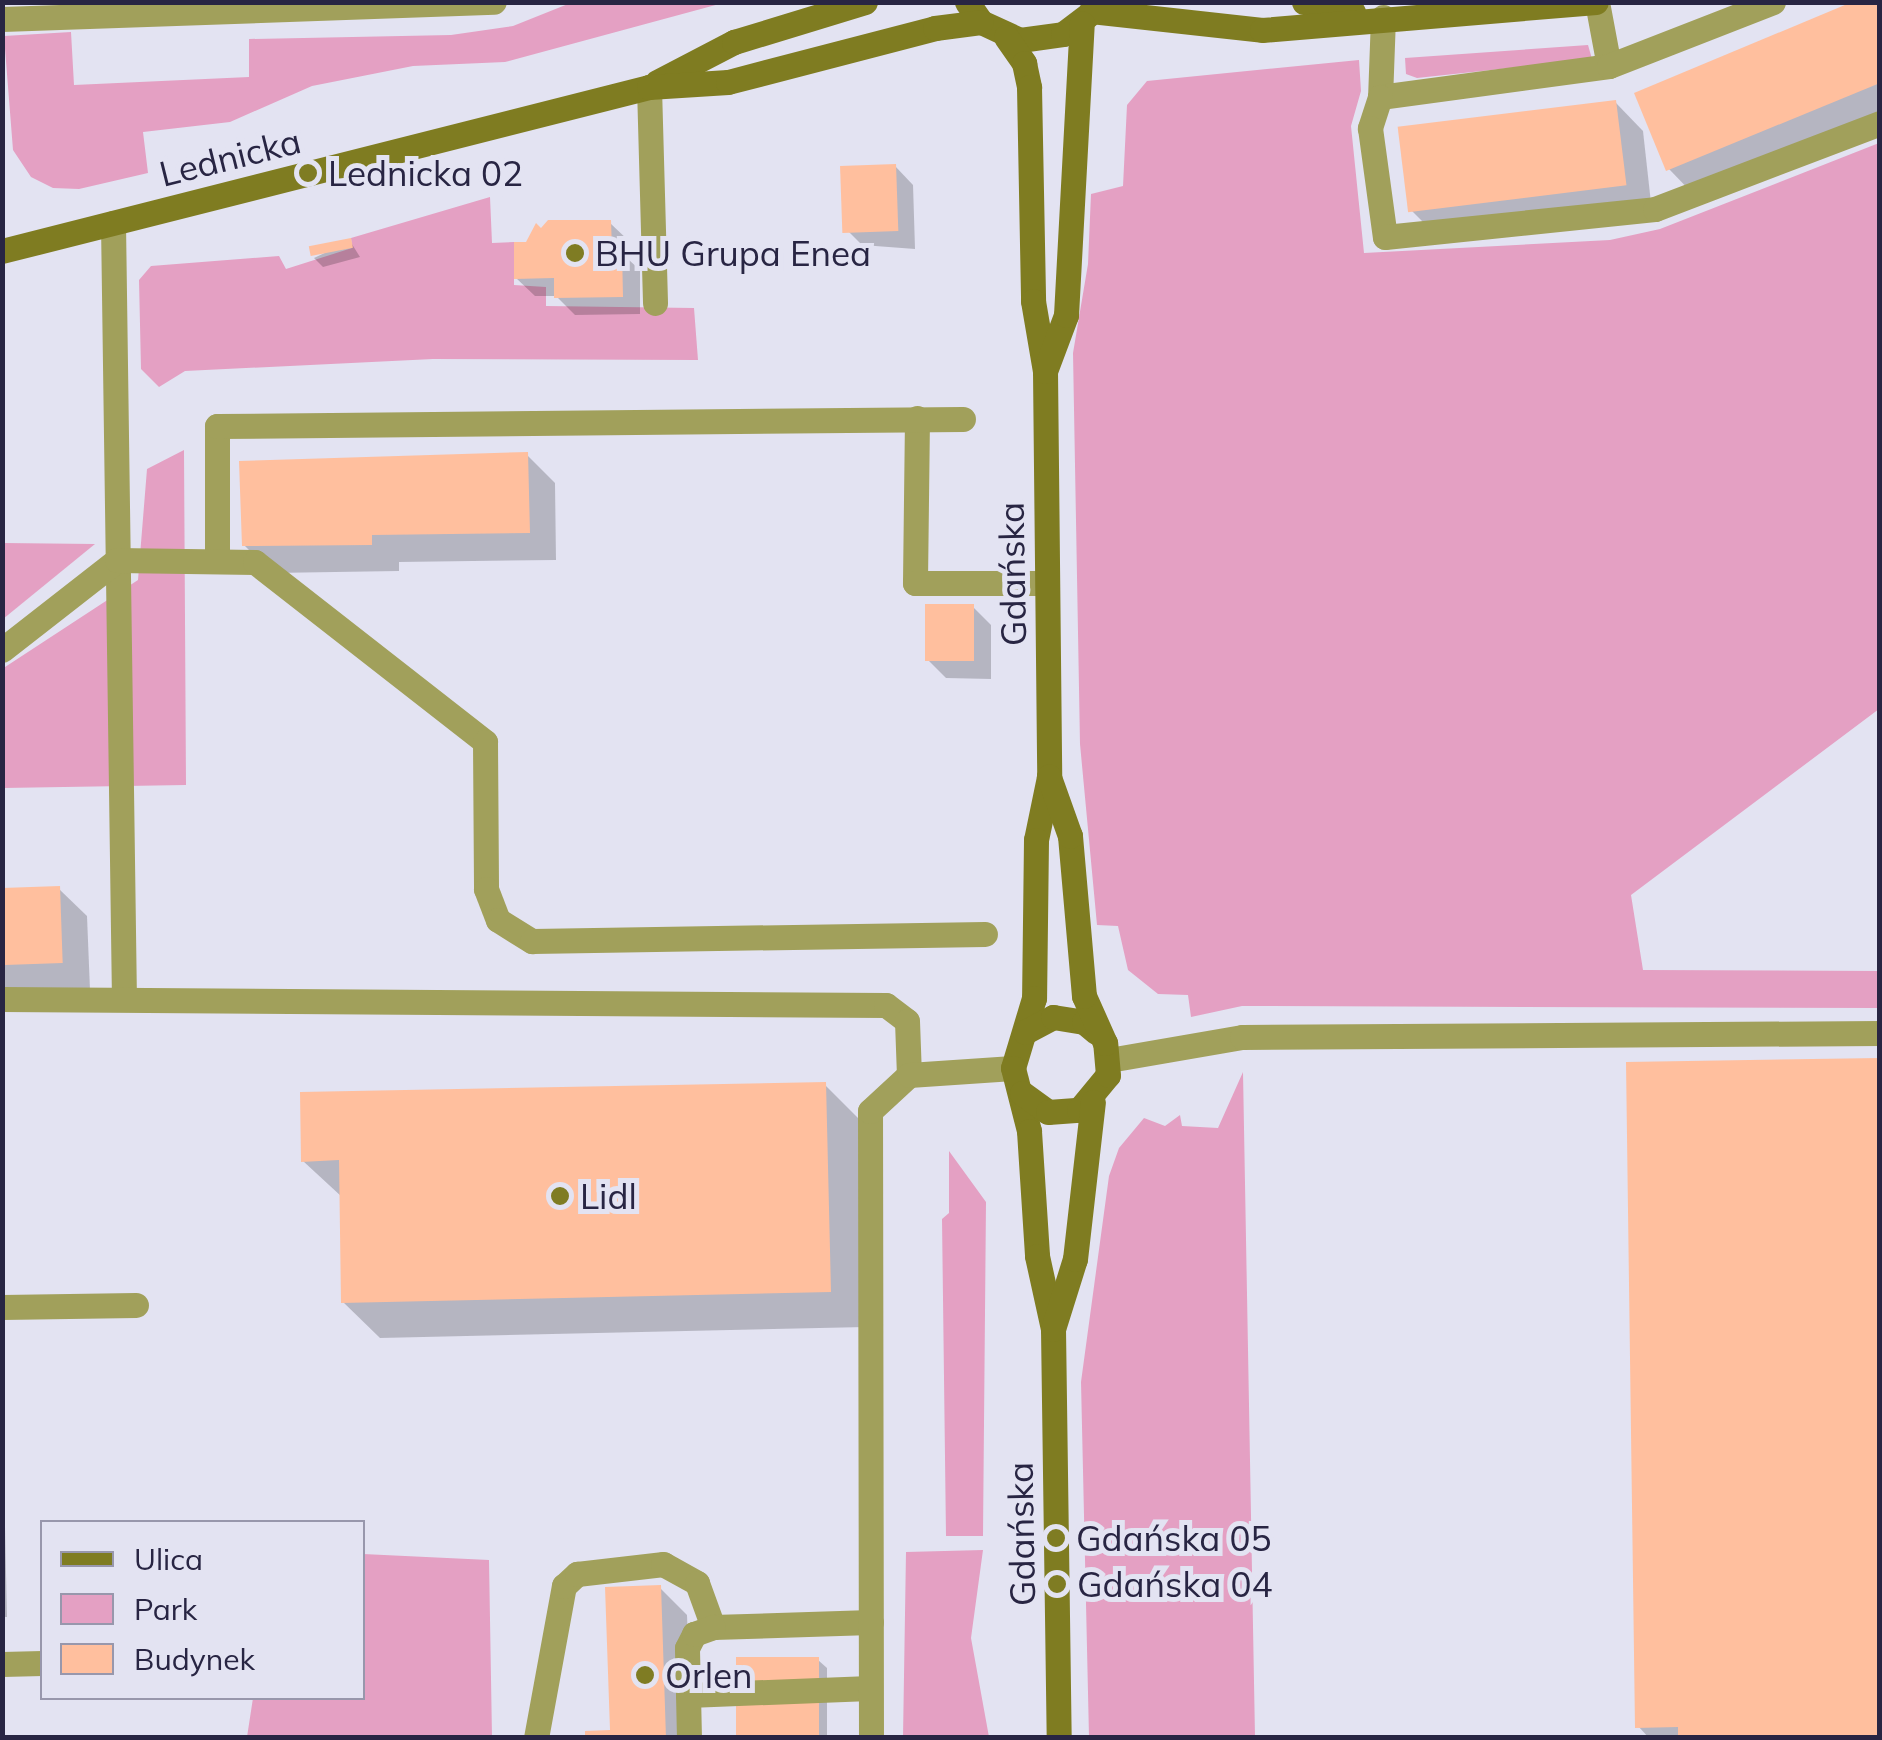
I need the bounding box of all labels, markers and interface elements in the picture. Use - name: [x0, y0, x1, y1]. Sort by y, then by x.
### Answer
- street label: Lednicka: [155, 119, 305, 195]
- place label: Lednicka 02: [328, 152, 523, 194]
- marker: Lednicka 02: [297, 162, 319, 184]
- place label: BHU Grupa Enea: [595, 232, 871, 274]
- marker: BHU Grupa Enea: [564, 242, 586, 264]
- street label: Gdańska: [990, 501, 1034, 647]
- place label: Lidl: [580, 1175, 637, 1217]
- marker: Lidl: [549, 1185, 571, 1207]
- street label: Gdańska: [999, 1461, 1043, 1607]
- place label: Gdańska 05: [1076, 1517, 1271, 1559]
- legend: [40, 1520, 365, 1700]
- marker: Gdańska 05: [1045, 1527, 1067, 1549]
- text: Ulica: [134, 1540, 203, 1578]
- place label: Gdańska 04: [1077, 1563, 1272, 1605]
- marker: Gdańska 04: [1046, 1573, 1068, 1595]
- text: Park: [134, 1590, 197, 1628]
- text: Budynek: [134, 1640, 255, 1678]
- place label: Orlen: [665, 1654, 753, 1696]
- marker: Orlen: [634, 1664, 656, 1686]

